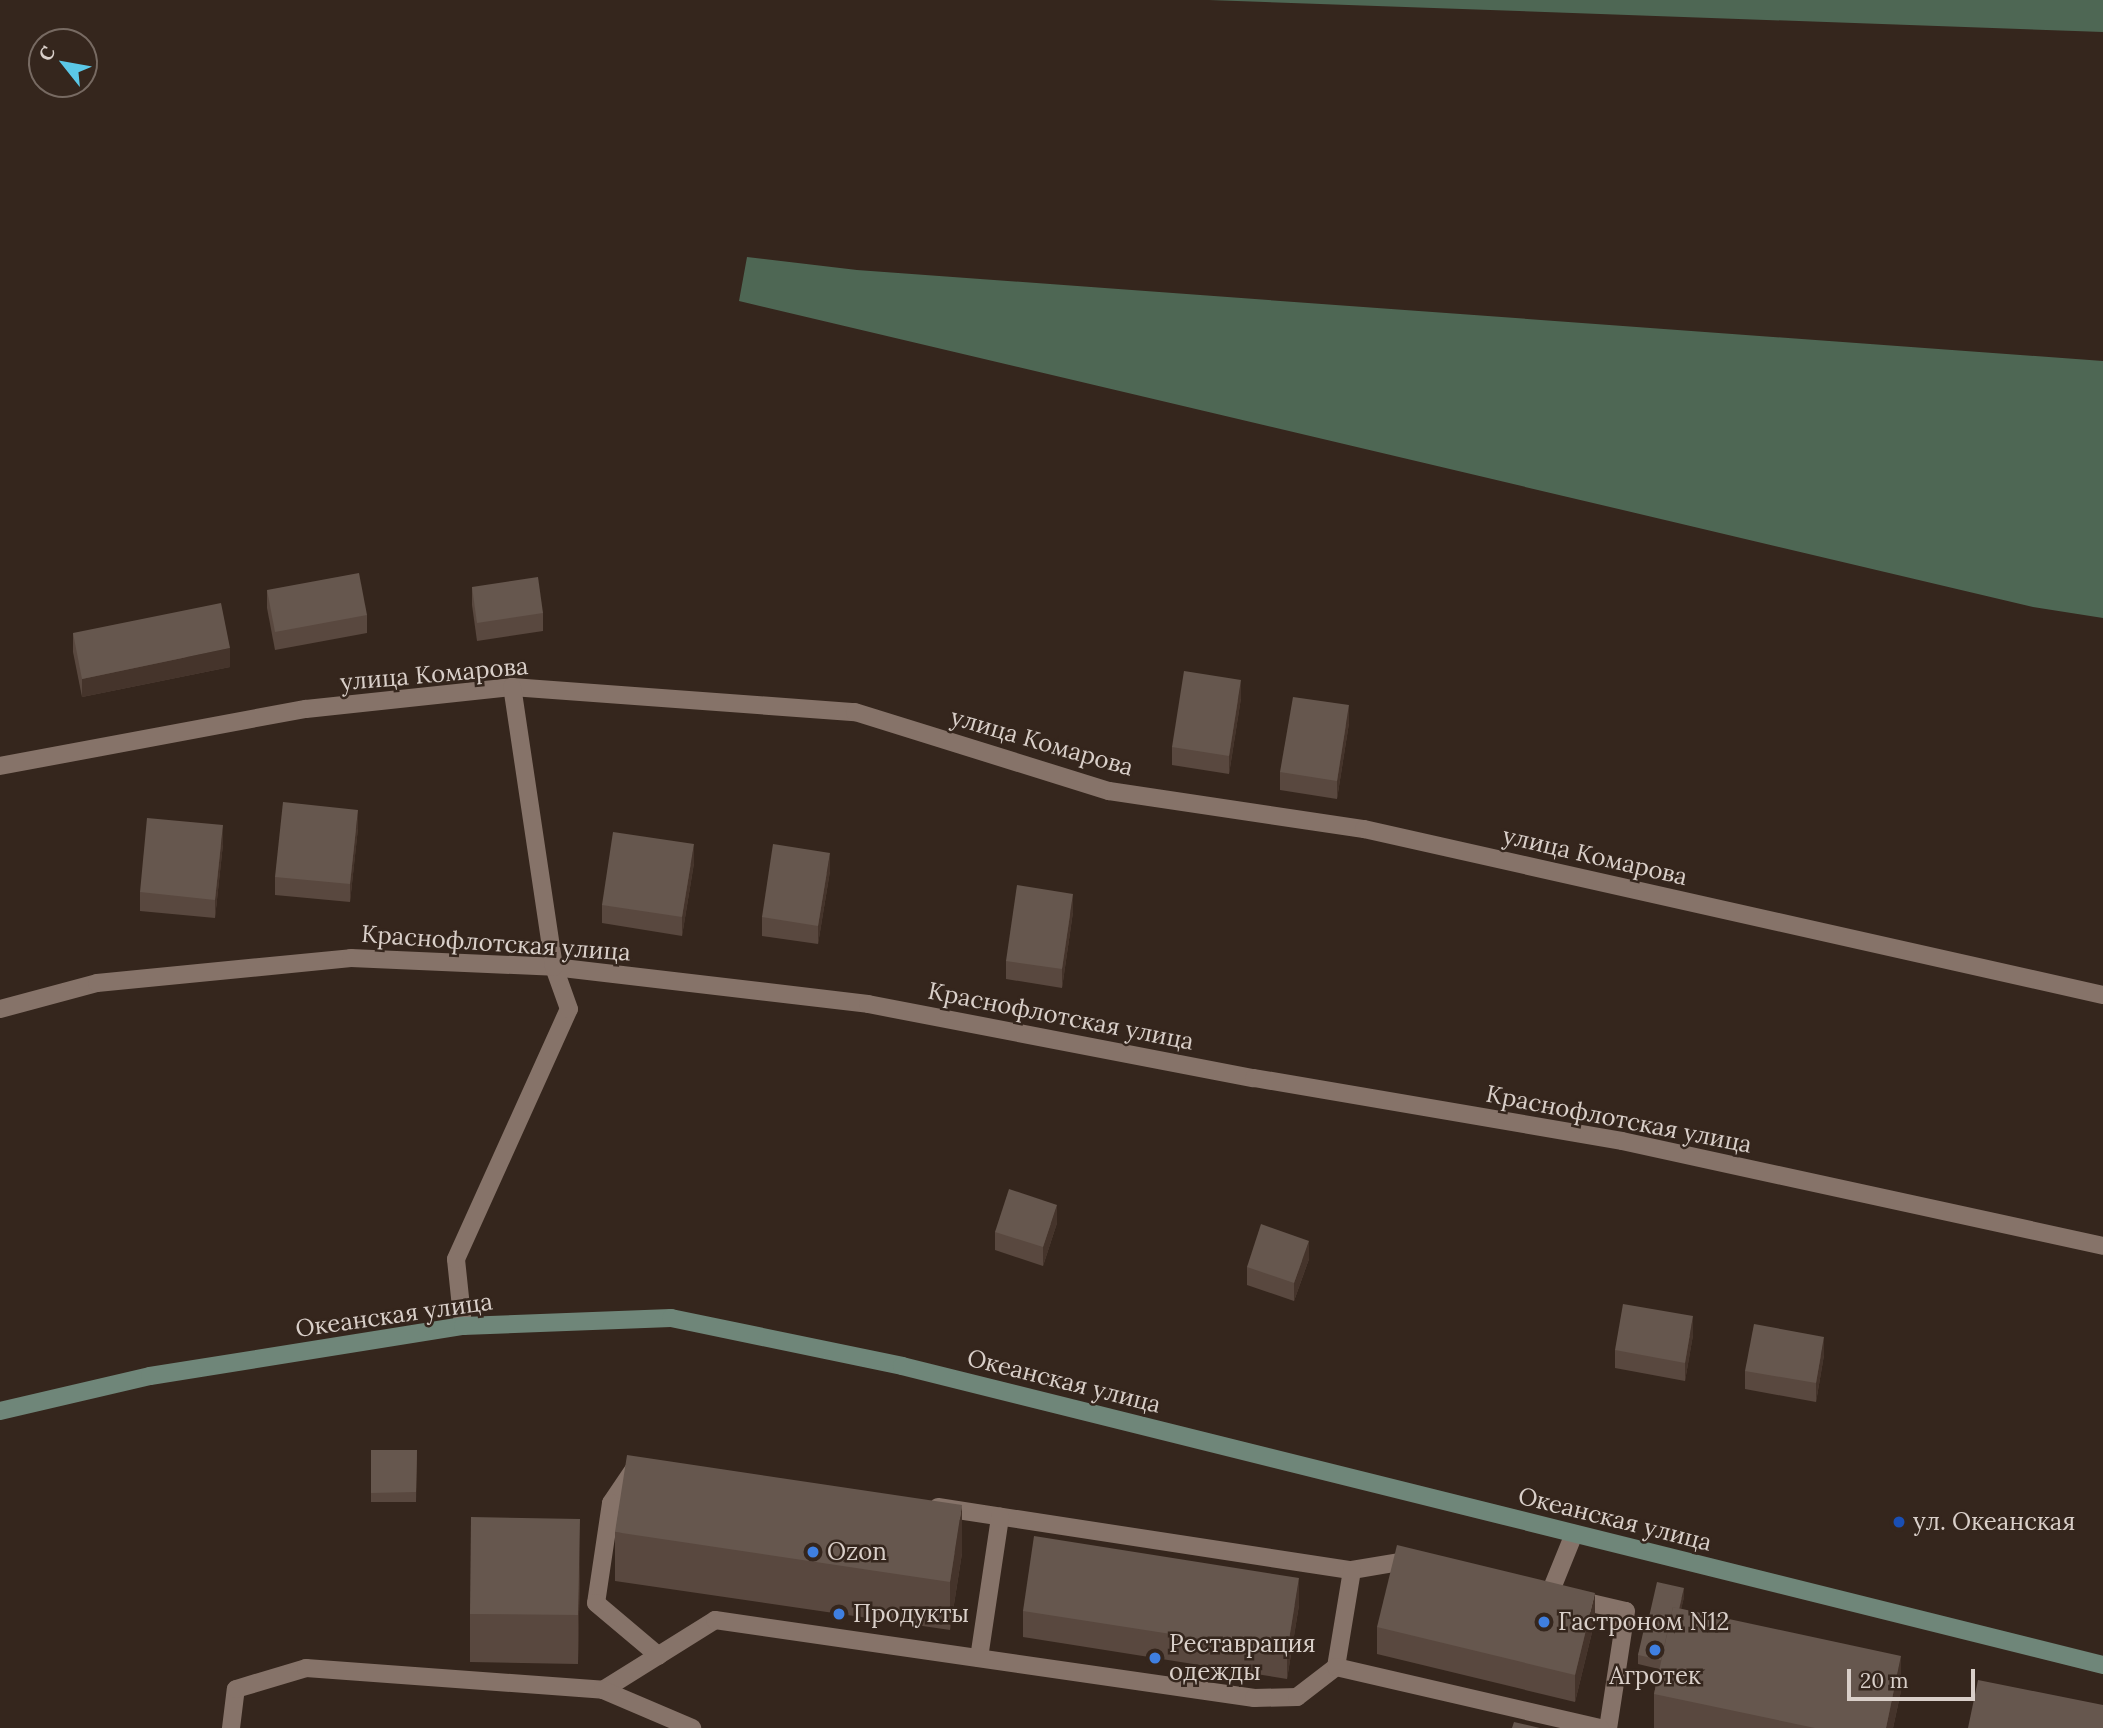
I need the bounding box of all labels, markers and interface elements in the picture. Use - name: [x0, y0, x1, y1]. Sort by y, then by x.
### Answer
- north arrow: [28, 28, 98, 98]
- text: С: [33, 41, 60, 65]
- street label: улица Комарова: [339, 651, 529, 697]
- street label: улица Комарова: [947, 702, 1137, 782]
- street label: улица Комарова: [1500, 821, 1690, 891]
- street label: Краснофлотская улица: [360, 919, 632, 967]
- street label: Краснофлотская улица: [926, 976, 1196, 1056]
- street label: Краснофлотская улица: [1484, 1079, 1754, 1159]
- street label: Океанская улица: [294, 1287, 494, 1343]
- street label: Океанская улица: [964, 1343, 1164, 1419]
- street label: Океанская улица: [1515, 1481, 1715, 1557]
- place label: ул. Океанская: [1913, 1508, 2075, 1536]
- marker: ул. Океанская: [1891, 1514, 1907, 1530]
- place label: Ozon: [827, 1538, 887, 1566]
- marker: Ozon: [805, 1544, 821, 1560]
- place label: Продукты: [853, 1600, 969, 1628]
- marker: Продукты: [831, 1606, 847, 1622]
- place label: Гастроном N12: [1558, 1608, 1729, 1636]
- marker: Гастроном N12: [1536, 1614, 1552, 1630]
- place label: Реставрация одежды: [1169, 1630, 1315, 1686]
- marker: Агротек: [1647, 1642, 1663, 1658]
- marker: Реставрация одежды: [1147, 1650, 1163, 1666]
- scale bar: [1851, 1654, 1979, 1698]
- place label: Агротек: [1609, 1662, 1701, 1690]
- text: 20 m: [1860, 1667, 1909, 1694]

